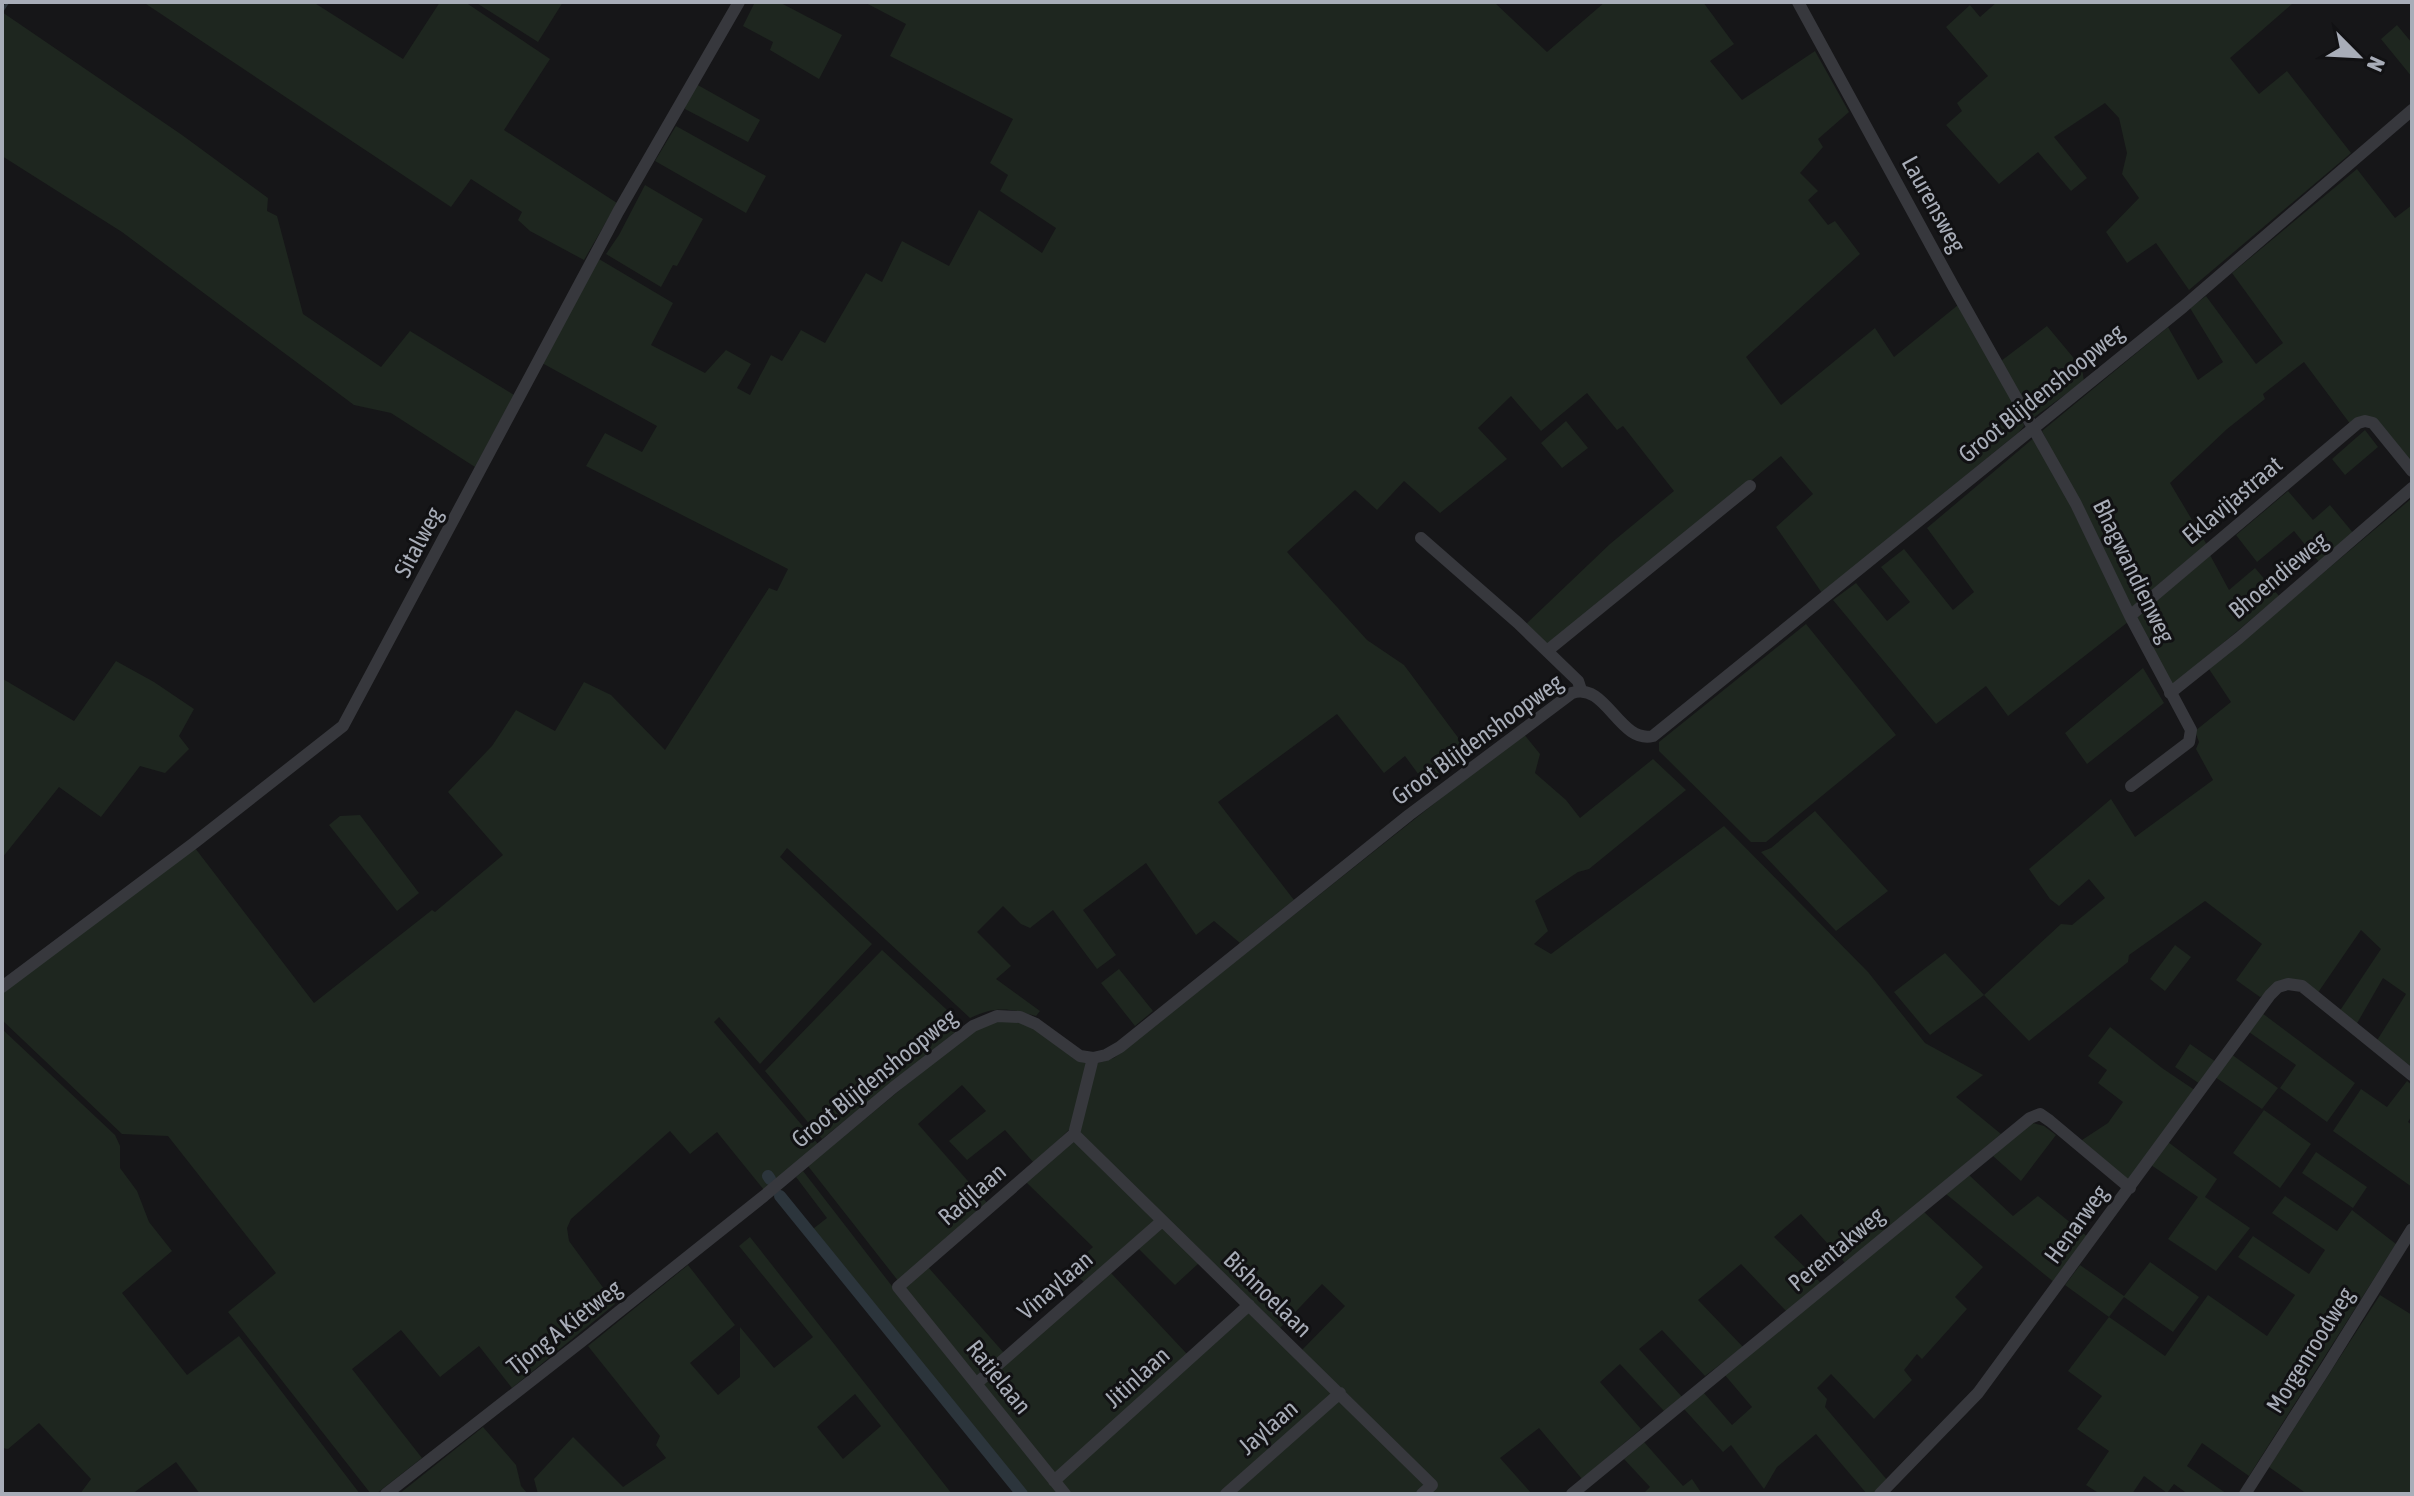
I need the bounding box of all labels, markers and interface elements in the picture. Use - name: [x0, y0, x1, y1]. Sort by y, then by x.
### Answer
- north arrow: [2318, 16, 2398, 96]
- text: N: [2362, 53, 2391, 75]
- street label: Laurensweg: [1897, 151, 1972, 257]
- street label: Groot Blijdenshoopweg: [1953, 318, 2129, 468]
- street label: Eklavijastraat: [2177, 451, 2287, 549]
- street label: Bhagwandienweg: [2088, 495, 2181, 648]
- street label: Sitalweg: [388, 502, 448, 581]
- street label: Bhoendieweg: [2223, 526, 2333, 624]
- street label: Groot Blijdenshoopweg: [1386, 668, 1568, 810]
- street label: Groot Blijdenshoopweg: [786, 1003, 962, 1153]
- street label: Radjlaan: [933, 1157, 1011, 1231]
- street label: Henarweg: [2039, 1179, 2114, 1268]
- street label: Perentakweg: [1783, 1201, 1890, 1297]
- street label: Vinaylaan: [1012, 1245, 1098, 1325]
- street label: Bishnoelaan: [1219, 1246, 1317, 1342]
- street label: Tjong A Kietweg: [501, 1274, 627, 1380]
- street label: Morgenroodweg: [2261, 1282, 2360, 1418]
- street label: Ratielaan: [961, 1335, 1037, 1419]
- street label: Jitinlaan: [1099, 1341, 1175, 1413]
- street label: Jaylaan: [1233, 1394, 1303, 1460]

